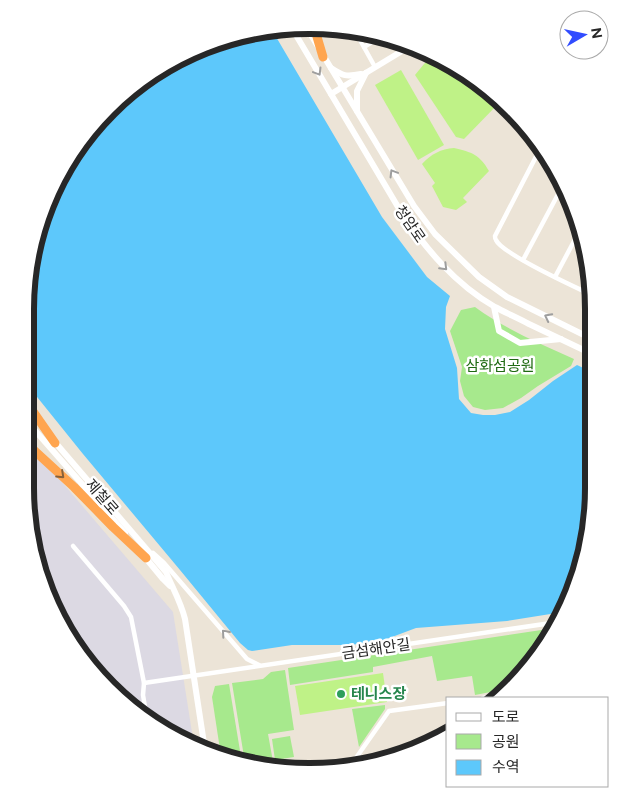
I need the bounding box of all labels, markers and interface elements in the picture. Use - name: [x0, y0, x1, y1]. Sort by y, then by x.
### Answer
- north arrow: [559, 10, 609, 60]
- text: N: [587, 26, 606, 40]
- one-way arrow: [312, 67, 322, 76]
- one-way arrow: [390, 170, 400, 179]
- street label: 청암로: [391, 202, 429, 246]
- one-way arrow: [438, 261, 447, 270]
- one-way arrow: [544, 313, 553, 323]
- park label: 삼화섬공원: [465, 357, 535, 375]
- one-way arrow: [55, 469, 64, 478]
- street label: 제철로: [82, 475, 122, 519]
- one-way arrow: [221, 630, 230, 639]
- street label: 금섬해안길: [341, 635, 411, 663]
- place label: 테니스장: [351, 685, 406, 703]
- marker: 테니스장: [335, 688, 347, 700]
- legend: [446, 697, 609, 787]
- text: 도로: [492, 708, 520, 726]
- text: 공원: [492, 733, 520, 751]
- text: 수역: [492, 758, 520, 776]

